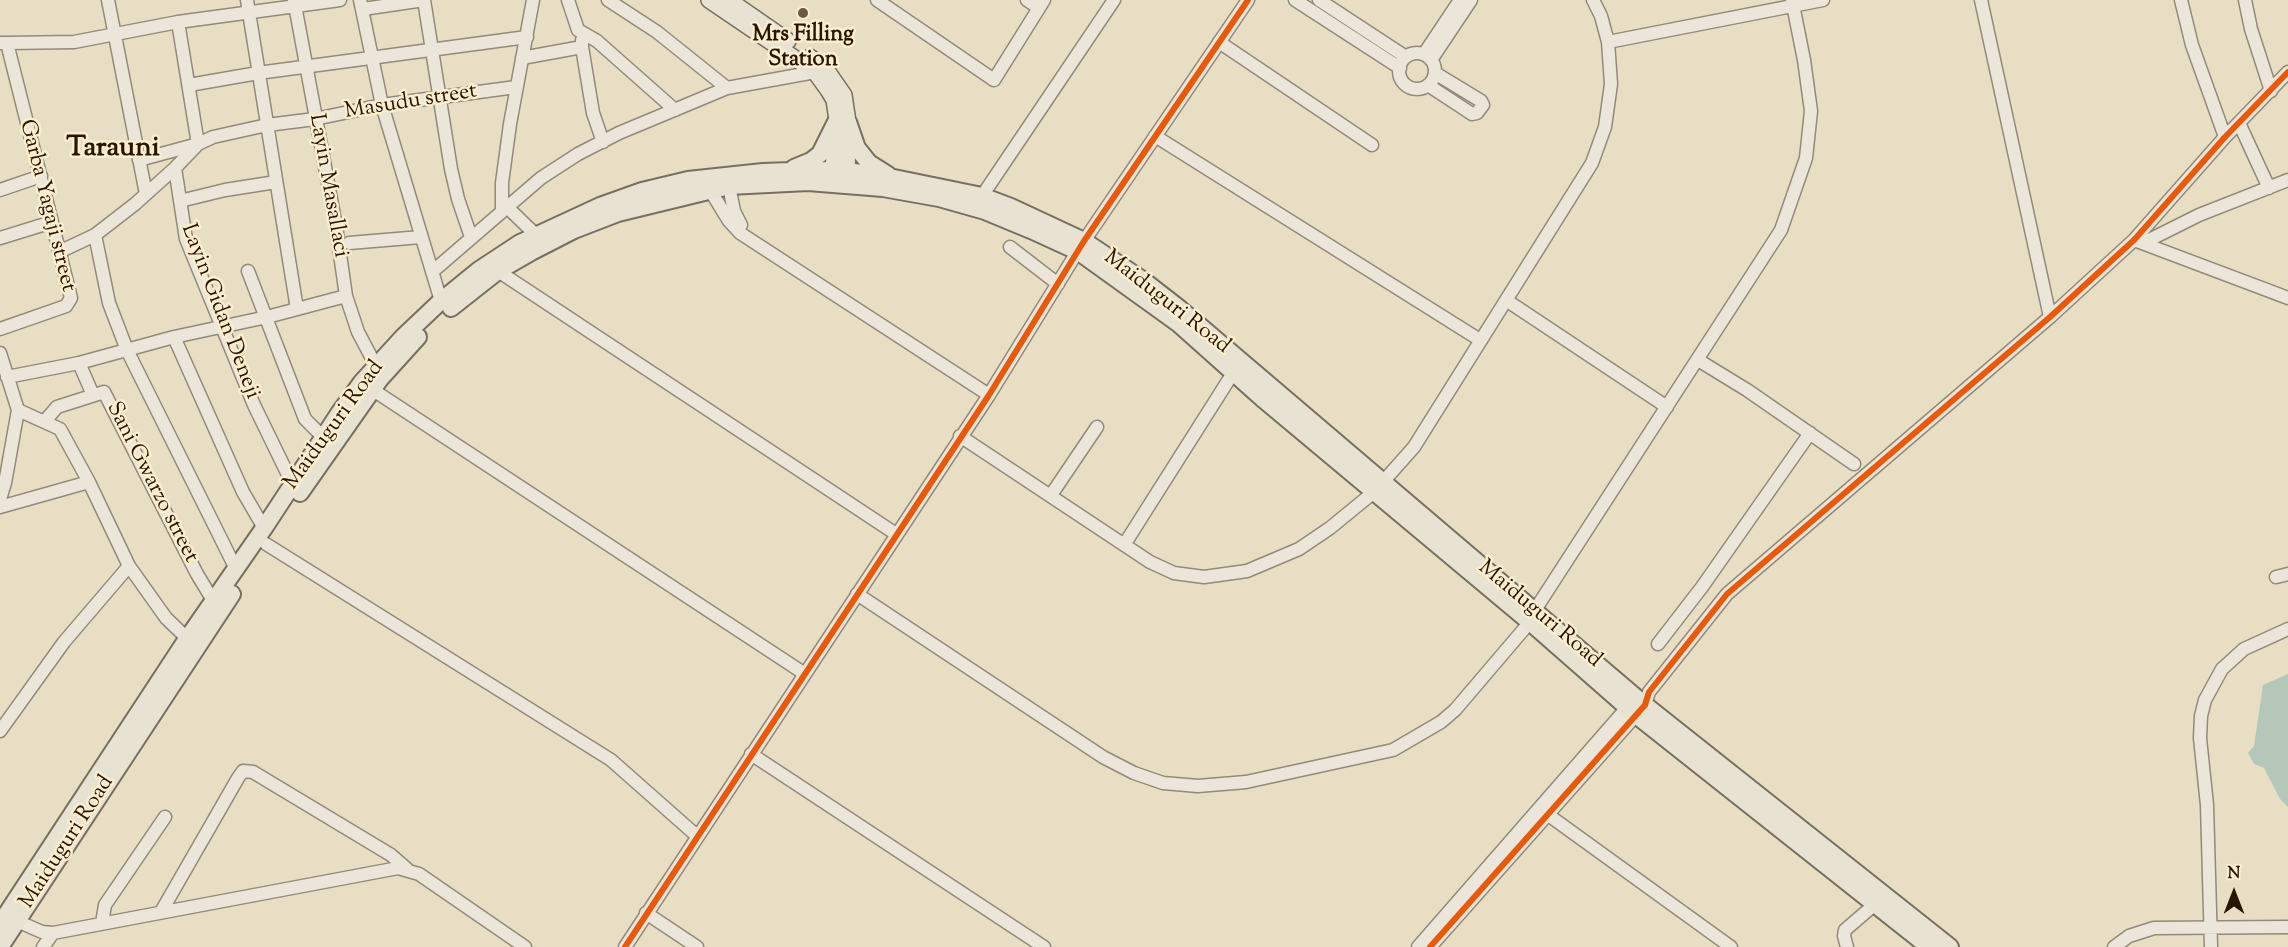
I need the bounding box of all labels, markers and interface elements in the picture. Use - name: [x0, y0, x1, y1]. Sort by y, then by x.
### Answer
- marker: Mrs Filling Station: [796, 6, 810, 20]
- place label: Mrs Filling Station: [752, 23, 854, 74]
- street label: Masudu street: [343, 80, 479, 126]
- street label: Layin Masallaci: [301, 112, 353, 260]
- street label: Garba Yagaji street: [12, 117, 80, 295]
- district label: Tarauni: [66, 133, 160, 167]
- street label: Layin Gidan Deneji: [173, 221, 265, 403]
- street label: Maiduguri Road: [1097, 245, 1235, 361]
- street label: Maiduguri Road: [279, 356, 391, 496]
- street label: Sani Gwarzo street: [99, 398, 203, 568]
- street label: Maiduguri Road: [1472, 556, 1606, 674]
- street label: Maiduguri Road: [15, 771, 121, 915]
- north arrow: [2204, 863, 2264, 923]
- text: N: [2228, 863, 2240, 886]

